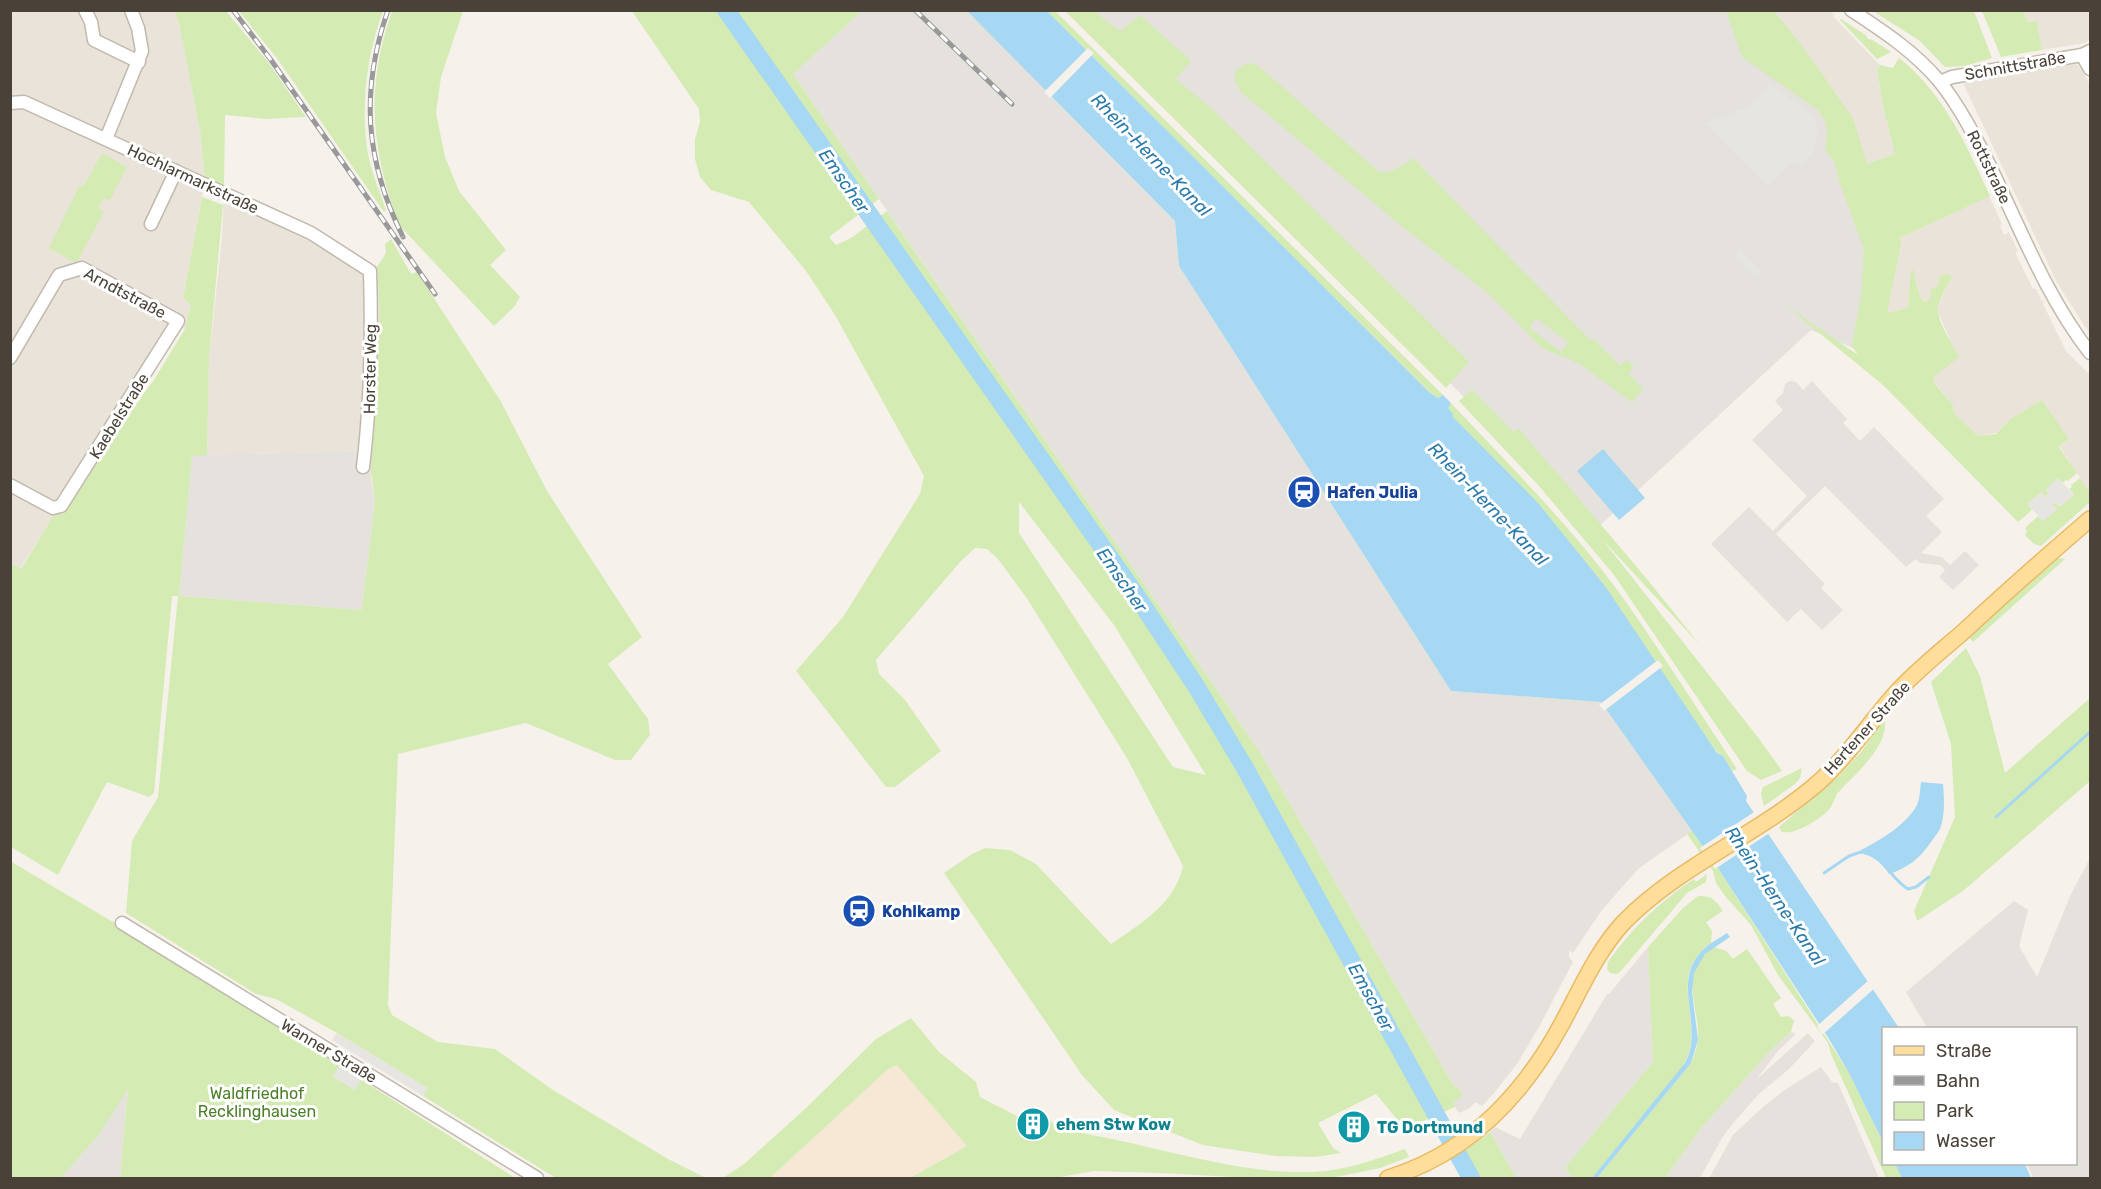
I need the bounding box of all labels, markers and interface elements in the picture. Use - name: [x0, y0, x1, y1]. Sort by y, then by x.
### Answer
- street label: Schnittstraße: [1963, 48, 2067, 84]
- water label: Rhein-Herne-Kanal: [1086, 89, 1216, 222]
- street label: Rottstraße: [1963, 127, 2015, 207]
- street label: Hochlarmarkstraße: [124, 140, 262, 218]
- water label: Emscher: [814, 144, 875, 218]
- street label: Arndtstraße: [81, 264, 169, 322]
- street label: Horster Weg: [360, 324, 380, 414]
- street label: Kaebelstraße: [85, 370, 153, 462]
- water label: Rhein-Herne-Kanal: [1423, 438, 1553, 571]
- station icon: Hafen Julia: [1286, 474, 1322, 510]
- place label: Hafen Julia: [1327, 483, 1418, 502]
- water label: Emscher: [1092, 543, 1153, 617]
- street label: Hertener Straße: [1820, 677, 1914, 779]
- water label: Rhein-Herne-Kanal: [1720, 822, 1830, 970]
- station icon: Kohlkamp: [841, 893, 877, 929]
- place label: Kohlkamp: [882, 902, 960, 921]
- water label: Emscher: [1343, 959, 1399, 1036]
- street label: Wanner Straße: [278, 1015, 380, 1087]
- legend: [1882, 1027, 2077, 1165]
- text: Straße: [1936, 1040, 1992, 1062]
- text: Bahn: [1936, 1070, 1980, 1092]
- park label: Waldfriedhof Recklinghausen: [198, 1084, 316, 1121]
- text: Park: [1936, 1100, 1974, 1122]
- building icon: ehem Stw Kow: [1015, 1106, 1051, 1142]
- building icon: TG Dortmund: [1336, 1109, 1372, 1145]
- place label: ehem Stw Kow: [1056, 1115, 1172, 1134]
- place label: TG Dortmund: [1377, 1118, 1483, 1137]
- text: Wasser: [1936, 1130, 1995, 1152]

